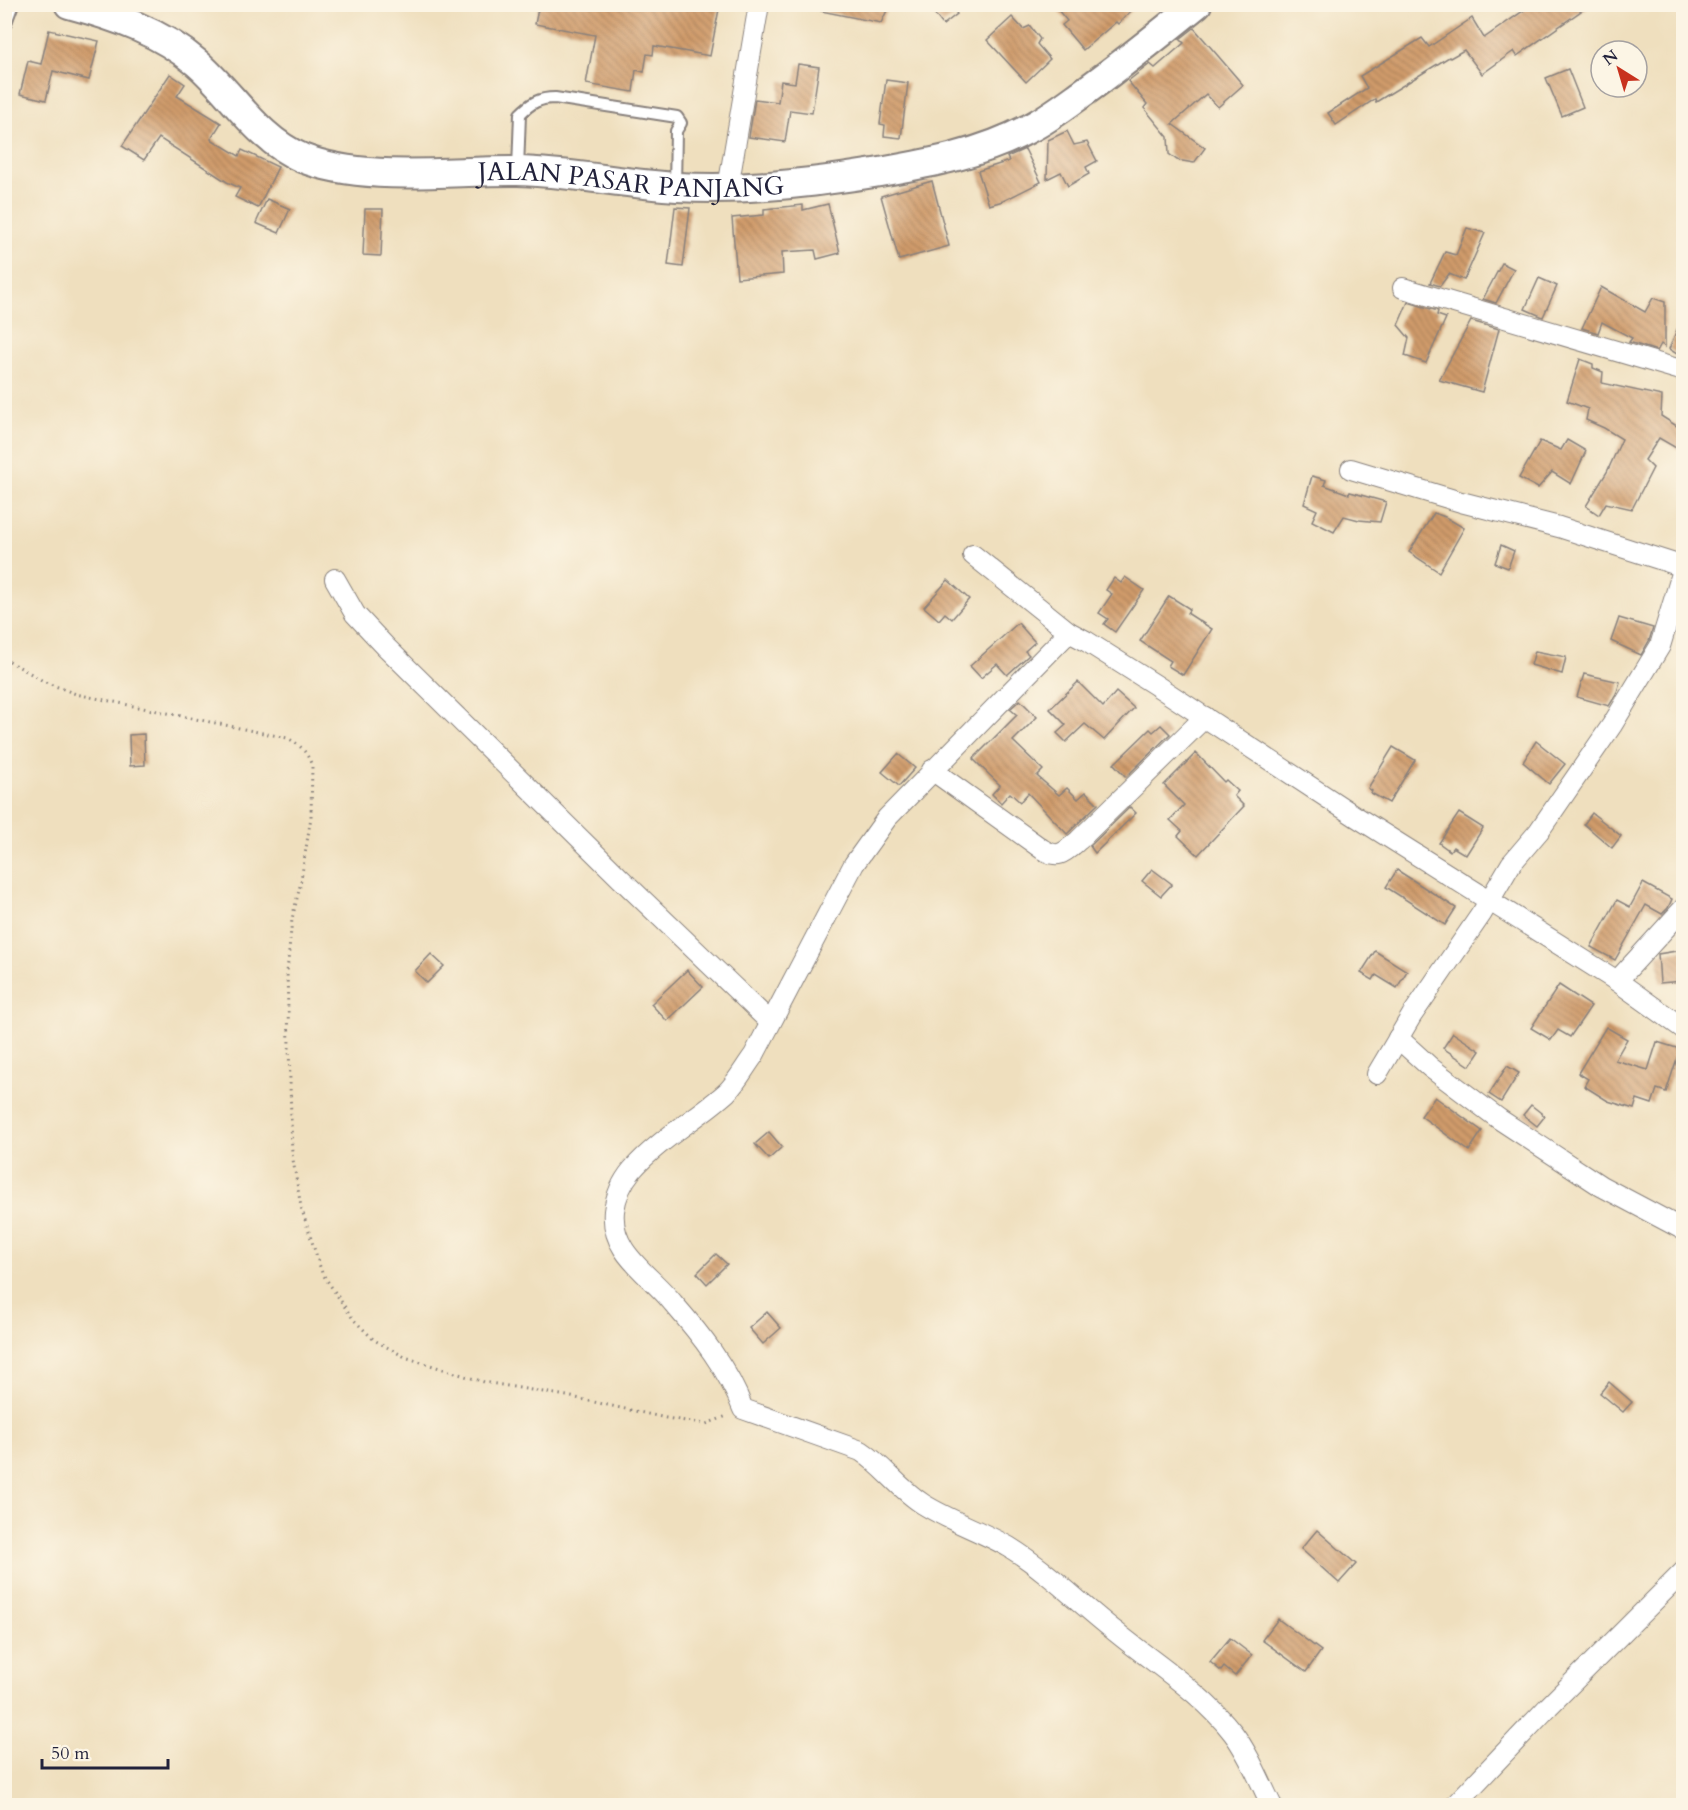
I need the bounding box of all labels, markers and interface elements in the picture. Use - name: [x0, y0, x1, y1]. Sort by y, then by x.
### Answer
- north arrow: [1589, 39, 1649, 99]
- text: N: [1598, 45, 1623, 71]
- street label: JALAN PASAR PANJANG: [473, 153, 786, 206]
- scale bar: [42, 1732, 168, 1770]
- text: 50 m: [51, 1741, 90, 1766]

